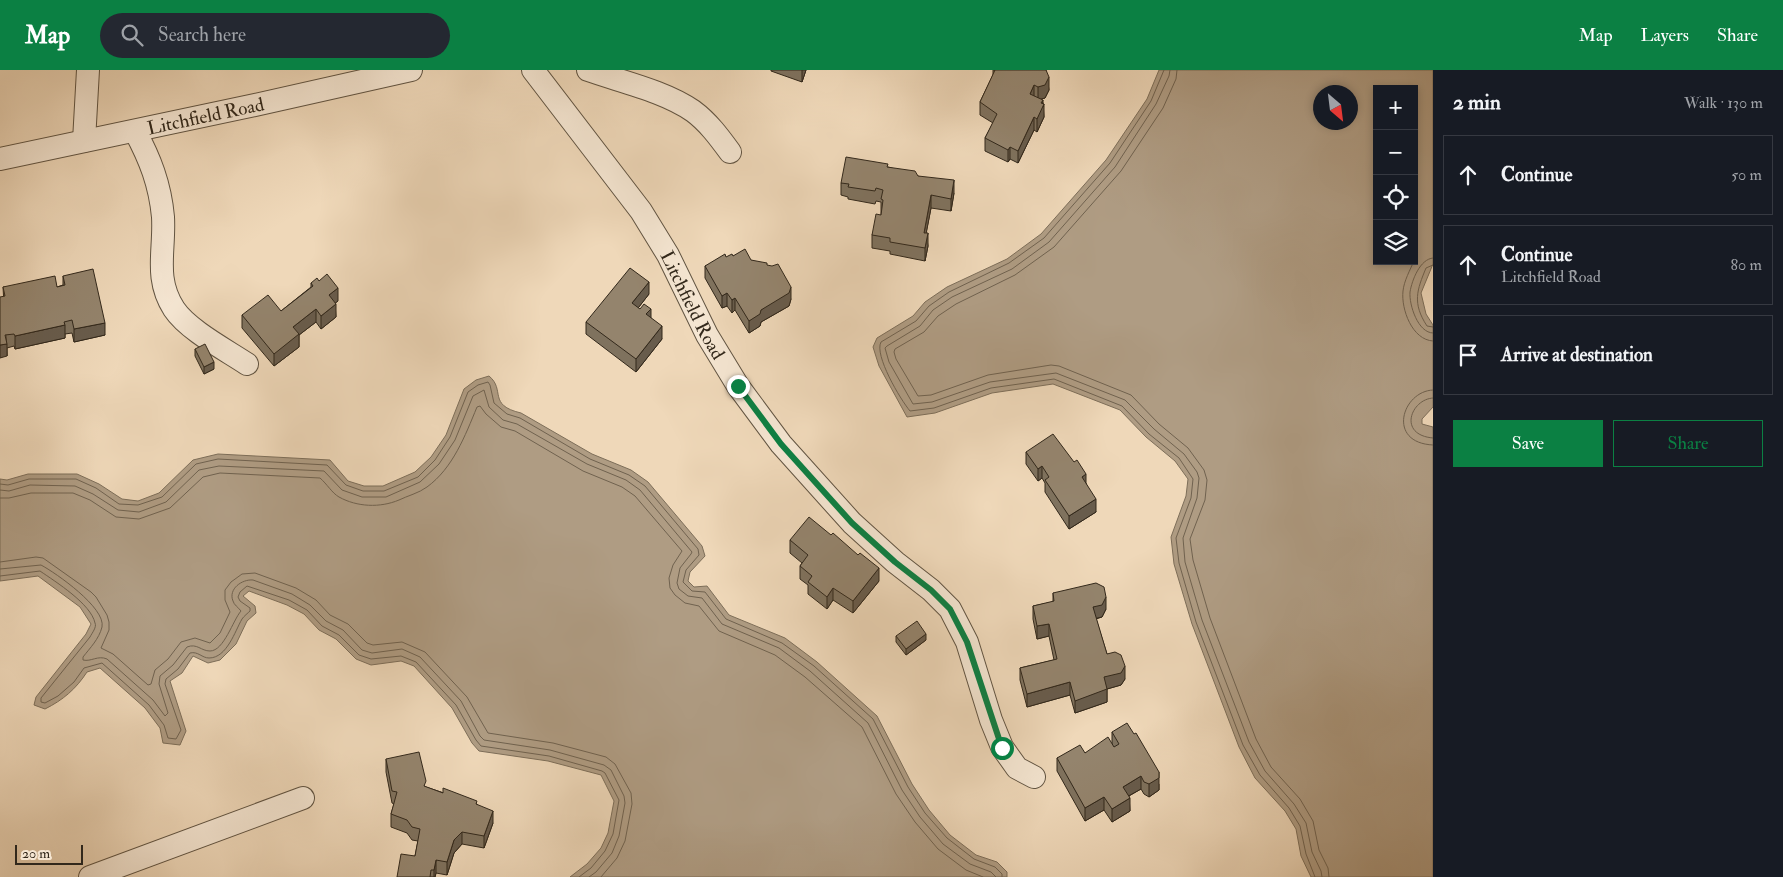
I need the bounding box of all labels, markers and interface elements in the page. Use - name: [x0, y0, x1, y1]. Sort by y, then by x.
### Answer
- search box: [100, 13, 450, 58]
- text: Map: [25, 20, 70, 51]
- icon: search: [118, 21, 146, 49]
- text: Search here: [158, 23, 246, 47]
- text: Map: [1579, 24, 1613, 47]
- text: Layers: [1641, 24, 1689, 47]
- text: Share: [1717, 24, 1758, 47]
- north arrow: [1313, 85, 1358, 130]
- map controls: [1373, 85, 1418, 265]
- button: +: [1373, 85, 1418, 130]
- text: 2 min: [1453, 89, 1501, 116]
- street label: Litchfield Road: [145, 92, 267, 141]
- text: Walk · 130 m: [1684, 93, 1763, 113]
- button: −: [1373, 130, 1418, 175]
- icon: ahead: [1454, 161, 1482, 189]
- text: Continue: [1501, 163, 1572, 187]
- text: 50 m: [1731, 165, 1762, 185]
- button: locate: [1373, 175, 1418, 220]
- button: layers: [1373, 220, 1418, 265]
- text: Continue: [1501, 243, 1572, 267]
- street label: Litchfield Road: [655, 247, 730, 365]
- icon: ahead: [1454, 251, 1482, 279]
- text: 80 m: [1731, 255, 1762, 275]
- text: Litchfield Road: [1501, 267, 1601, 287]
- icon: arrive: [1454, 341, 1482, 369]
- text: Arrive at destination: [1501, 343, 1653, 367]
- route end: [727, 375, 750, 398]
- button: Save: [1453, 420, 1603, 467]
- button: Share: [1613, 420, 1763, 467]
- route start: [991, 737, 1014, 760]
- scale bar: [15, 842, 82, 865]
- text: 20 m: [22, 845, 50, 862]

